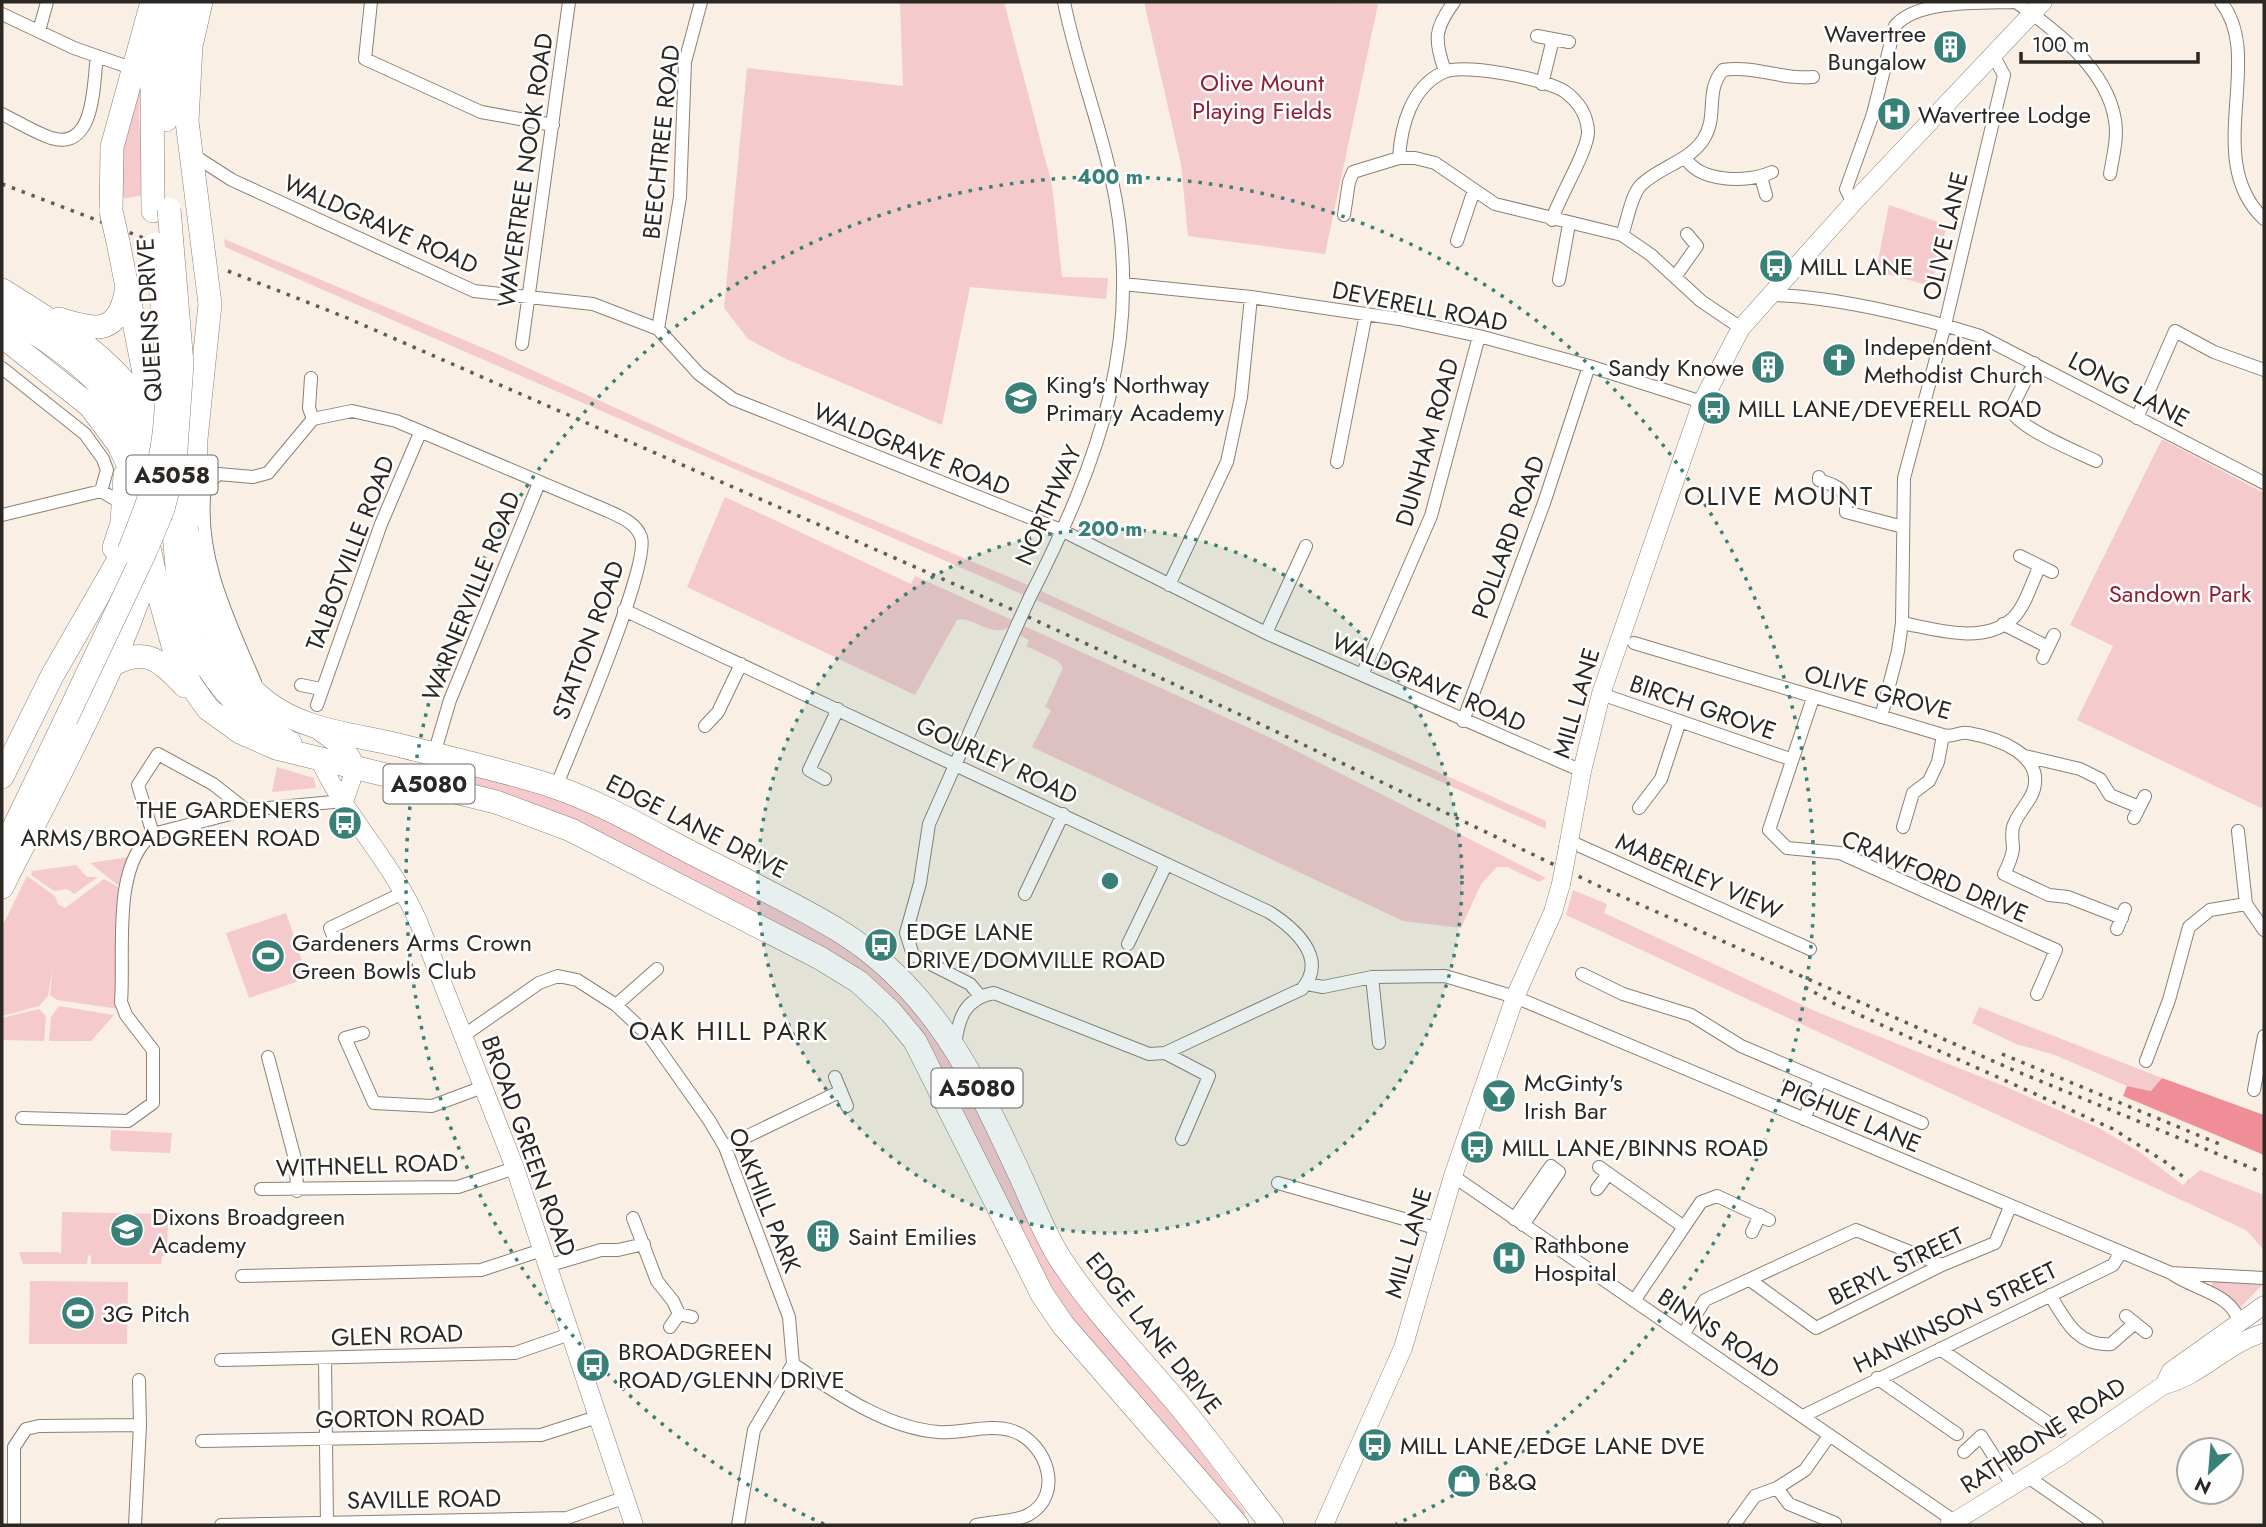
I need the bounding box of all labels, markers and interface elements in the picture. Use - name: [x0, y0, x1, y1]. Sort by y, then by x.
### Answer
- place label: Wavertree Bungalow: [1824, 16, 1927, 79]
- scale bar: [2021, 21, 2198, 65]
- building icon: Wavertree Bungalow: [1931, 28, 1969, 66]
- text: 100 m: [2032, 30, 2089, 60]
- street label: WAVERTREE NOOK ROAD: [488, 31, 562, 309]
- street label: BEECHTREE ROAD: [633, 43, 689, 241]
- park label: Olive Mount Playing Fields: [1192, 65, 1332, 128]
- hospital icon: Wavertree Lodge: [1875, 95, 1913, 133]
- place label: Wavertree Lodge: [1918, 97, 2091, 132]
- text: 400 m: [1077, 162, 1143, 192]
- street label: WALDGRAVE ROAD: [278, 165, 484, 283]
- street label: OLIVE LANE: [1913, 168, 1977, 304]
- street label: QUEENS DRIVE: [127, 237, 171, 403]
- bus stop icon: MILL LANE: [1757, 247, 1795, 285]
- place label: MILL LANE: [1800, 249, 1913, 284]
- street label: DEVERELL ROAD: [1329, 272, 1511, 340]
- place label: Independent Methodist Church: [1864, 329, 2043, 392]
- church icon: Independent Methodist Church: [1820, 341, 1858, 379]
- street label: LONG LANE: [2062, 342, 2196, 436]
- building icon: Sandy Knowe: [1749, 348, 1787, 386]
- place label: Sandy Knowe: [1608, 350, 1744, 385]
- street label: DUNHAM ROAD: [1386, 354, 1468, 530]
- place label: King's Northway Primary Academy: [1046, 367, 1225, 430]
- school or university icon: King's Northway Primary Academy: [1002, 379, 1040, 417]
- bus stop icon: MILL LANE/DEVERELL ROAD: [1695, 389, 1733, 427]
- place label: MILL LANE/DEVERELL ROAD: [1738, 391, 2041, 426]
- street label: WALDGRAVE ROAD: [808, 393, 1016, 505]
- street label: NORTHWAY: [1006, 439, 1090, 571]
- street label: TALBOTVILLE ROAD: [297, 450, 403, 656]
- street label: POLLARD ROAD: [1462, 451, 1554, 623]
- road number: A5058: [127, 456, 218, 495]
- district label: OLIVE MOUNT: [1684, 477, 1874, 515]
- street label: WARNERVILLE ROAD: [413, 486, 529, 706]
- text: 200 m: [1077, 514, 1143, 544]
- street label: STATTON ROAD: [543, 556, 633, 724]
- park label: Sandown Park: [2109, 576, 2252, 611]
- street label: WALDGRAVE ROAD: [1326, 623, 1532, 741]
- street label: MILL LANE: [1544, 644, 1608, 762]
- street label: OLIVE GROVE: [1800, 656, 1956, 728]
- street label: BIRCH GROVE: [1625, 666, 1781, 748]
- street label: GOURLEY ROAD: [911, 707, 1083, 813]
- road number: A5080: [384, 764, 474, 804]
- street label: EDGE LANE DRIVE: [600, 765, 794, 887]
- place label: THE GARDENERS ARMS/BROADGREEN ROAD: [20, 792, 320, 855]
- bus stop icon: THE GARDENERS ARMS/BROADGREEN ROAD: [326, 804, 364, 842]
- street label: CRAWFORD DRIVE: [1836, 821, 2034, 931]
- street label: MABERLEY VIEW: [1610, 824, 1788, 928]
- centre of rings: [1098, 869, 1122, 893]
- place label: EDGE LANE DRIVE/DOMVILLE ROAD: [906, 914, 1165, 977]
- place label: Gardeners Arms Crown Green Bowls Club: [292, 925, 532, 988]
- bus stop icon: EDGE LANE DRIVE/DOMVILLE ROAD: [862, 926, 900, 964]
- sports icon: Gardeners Arms Crown Green Bowls Club: [249, 937, 287, 975]
- district label: OAK HILL PARK: [629, 1012, 829, 1050]
- street label: BROAD GREEN ROAD: [473, 1031, 585, 1261]
- place label: McGinty's Irish Bar: [1524, 1065, 1623, 1128]
- road number: A5080: [932, 1068, 1023, 1107]
- street label: PIGHUE LANE: [1775, 1071, 1927, 1161]
- bar icon: McGinty's Irish Bar: [1480, 1077, 1518, 1115]
- street label: OAKHILL PARK: [720, 1122, 810, 1278]
- bus stop icon: MILL LANE/BINNS ROAD: [1458, 1128, 1496, 1166]
- place label: MILL LANE/BINNS ROAD: [1502, 1130, 1768, 1165]
- street label: WITHNELL ROAD: [275, 1144, 459, 1186]
- street label: MILL LANE: [1376, 1184, 1440, 1302]
- place label: Dixons Broadgreen Academy: [152, 1199, 345, 1262]
- school or university icon: Dixons Broadgreen Academy: [108, 1211, 146, 1249]
- building icon: Saint Emilies: [804, 1217, 842, 1255]
- street label: BERYL STREET: [1822, 1218, 1970, 1314]
- place label: Saint Emilies: [848, 1219, 976, 1254]
- place label: Rathbone Hospital: [1534, 1227, 1629, 1290]
- hospital icon: Rathbone Hospital: [1490, 1239, 1528, 1277]
- street label: EDGE LANE DRIVE: [1078, 1244, 1230, 1422]
- street label: HANKINSON STREET: [1847, 1252, 2063, 1382]
- street label: BINNS ROAD: [1651, 1279, 1787, 1387]
- sports icon: 3G Pitch: [59, 1294, 97, 1332]
- place label: 3G Pitch: [102, 1296, 190, 1331]
- street label: GLEN ROAD: [330, 1315, 464, 1355]
- place label: BROADGREEN ROAD/GLENN DRIVE: [618, 1334, 845, 1397]
- bus stop icon: BROADGREEN ROAD/GLENN DRIVE: [574, 1346, 612, 1384]
- street label: RATHBONE ROAD: [1953, 1368, 2133, 1502]
- street label: GORTON ROAD: [315, 1399, 485, 1437]
- bus stop icon: MILL LANE/EDGE LANE DVE: [1356, 1426, 1394, 1464]
- place label: MILL LANE/EDGE LANE DVE: [1400, 1428, 1705, 1463]
- north arrow: [2175, 1436, 2245, 1506]
- shop icon: B&Q: [1445, 1462, 1483, 1500]
- place label: B&Q: [1488, 1464, 1537, 1499]
- text: N: [2190, 1470, 2215, 1501]
- street label: SAVILLE ROAD: [347, 1480, 501, 1518]

